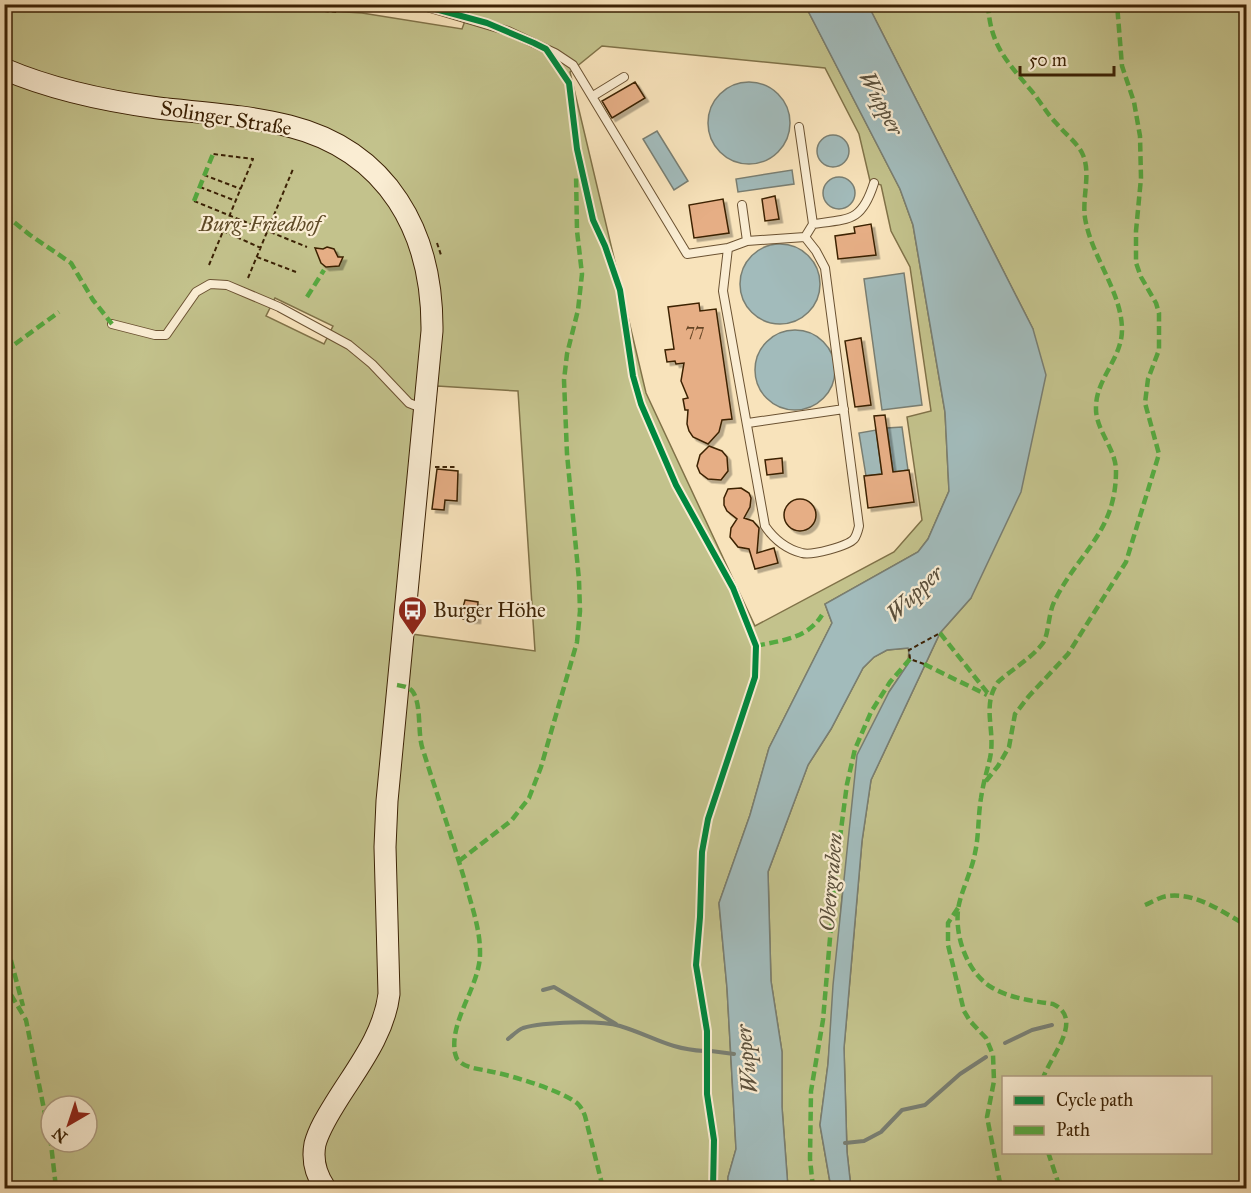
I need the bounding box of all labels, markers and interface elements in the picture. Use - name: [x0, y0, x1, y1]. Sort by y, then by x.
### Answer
- scale bar: [1020, 39, 1114, 77]
- text: 50 m: [1029, 49, 1067, 71]
- water label: Wupper: [853, 66, 910, 142]
- street label: Solinger Straße: [159, 95, 294, 141]
- park label: Burg-Friedhof: [198, 211, 327, 237]
- house number: 77: [685, 319, 705, 341]
- water label: Wupper: [880, 558, 950, 627]
- bus stop icon: Burger Höhe: [396, 594, 428, 636]
- place label: Burger Höhe: [433, 597, 546, 623]
- water label: Obergraben: [813, 831, 848, 932]
- water label: Wupper: [729, 1021, 764, 1095]
- legend: [1002, 1076, 1212, 1154]
- text: Cycle path: [1056, 1089, 1133, 1111]
- north arrow: [39, 1094, 99, 1154]
- text: Path: [1056, 1119, 1090, 1141]
- text: N: [48, 1123, 71, 1147]

